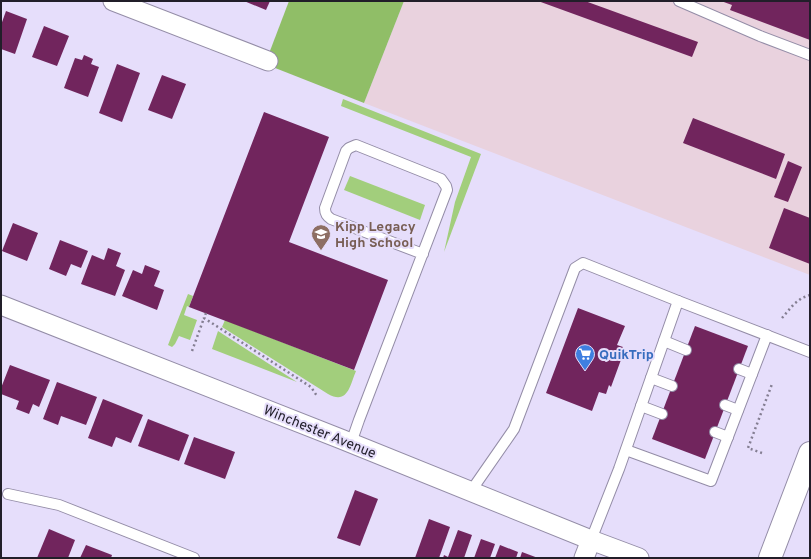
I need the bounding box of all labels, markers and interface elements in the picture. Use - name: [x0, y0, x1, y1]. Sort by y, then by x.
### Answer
- place label: Kipp Legacy High School: [335, 219, 416, 252]
- school or university icon: Kipp Legacy High School: [310, 223, 332, 251]
- supermarket icon: QuikTrip: [574, 343, 596, 371]
- place label: QuikTrip: [599, 347, 654, 364]
- street label: Winchester Avenue: [261, 402, 378, 463]

